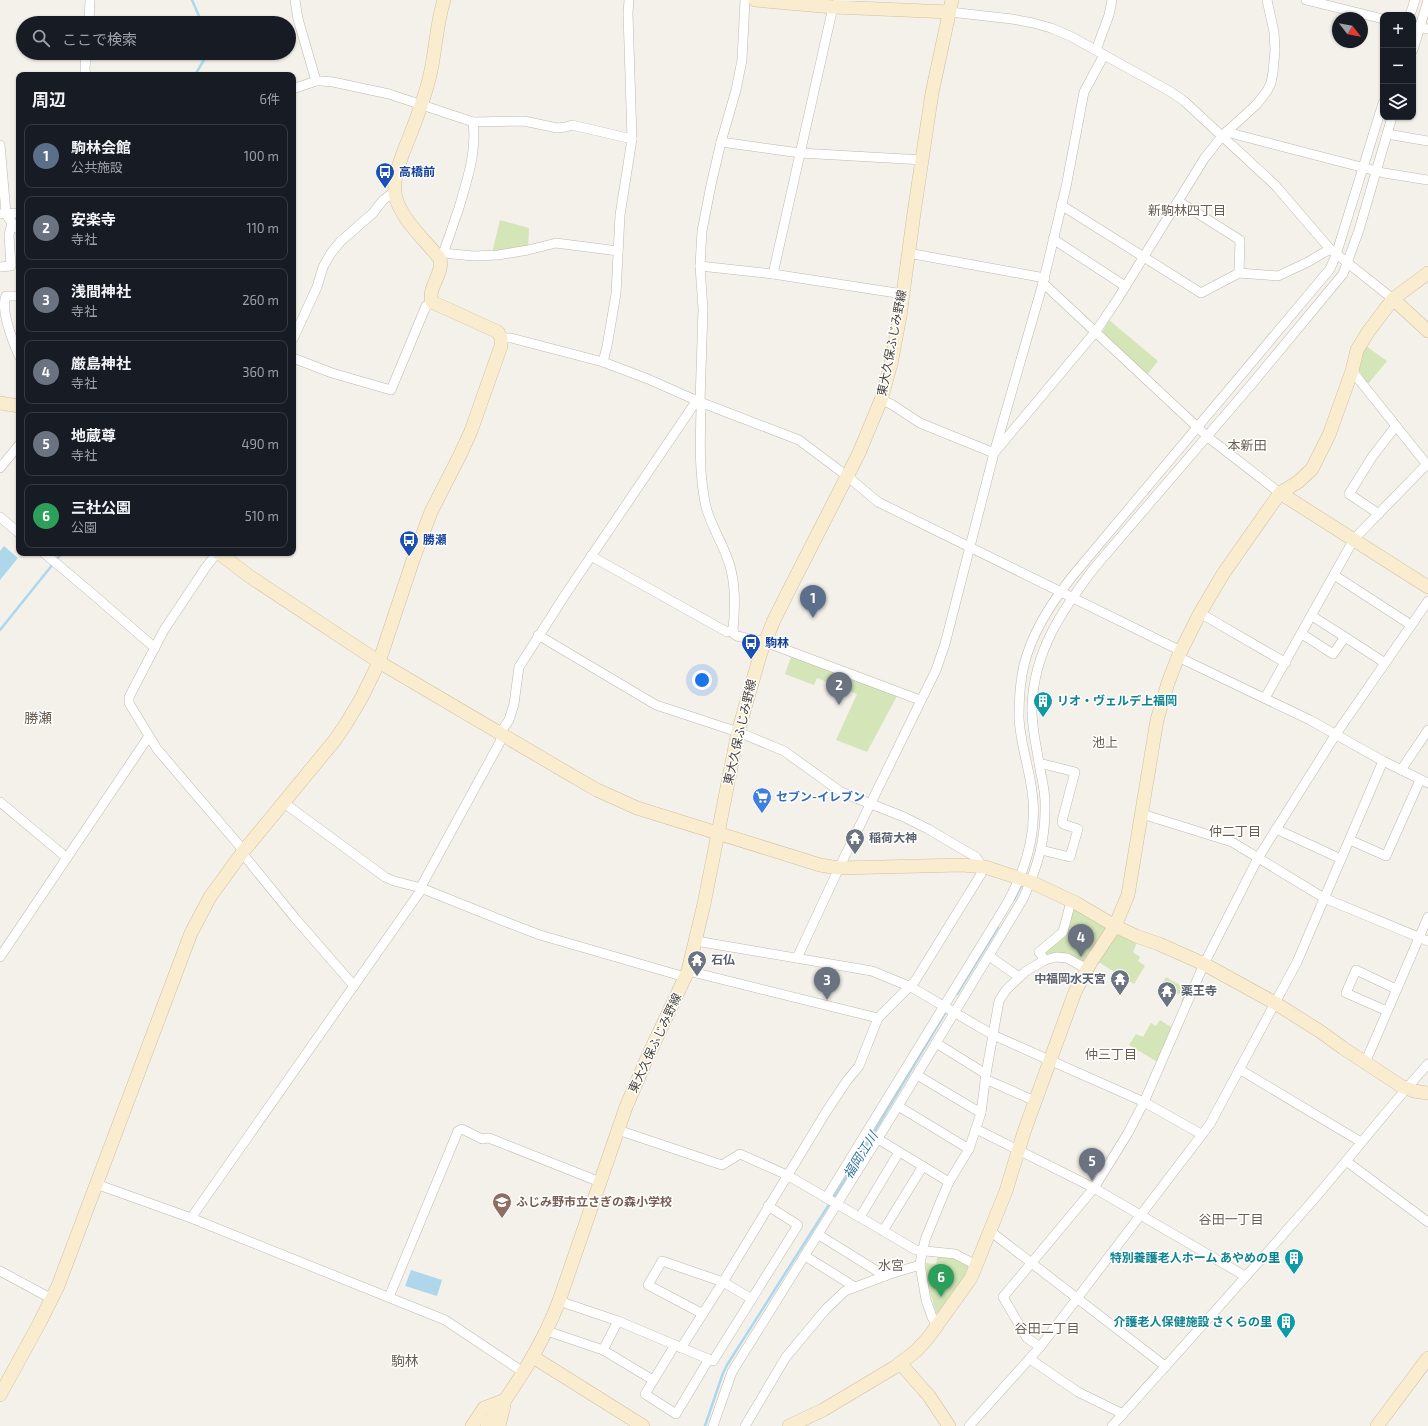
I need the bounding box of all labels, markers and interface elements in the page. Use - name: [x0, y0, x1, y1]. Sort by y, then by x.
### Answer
- north arrow: [1332, 12, 1368, 48]
- map controls: [1380, 12, 1416, 120]
- button: +: [1380, 12, 1416, 48]
- search box: [16, 16, 296, 60]
- icon: search: [30, 27, 52, 49]
- text: ここで検索: [62, 30, 137, 48]
- button: −: [1380, 48, 1416, 84]
- button: layers: [1380, 84, 1416, 120]
- text: 周辺: [32, 89, 66, 109]
- text: 6件: [260, 91, 280, 107]
- text: 駒林会館: [71, 138, 131, 156]
- text: 1: [43, 148, 49, 164]
- text: 100 m: [244, 148, 279, 164]
- text: 公共施設: [71, 159, 123, 175]
- bus stop icon: 高橋前: [374, 161, 396, 189]
- place label: 高橋前: [399, 164, 435, 178]
- district label: 新駒林四丁目: [1148, 202, 1226, 218]
- text: 安楽寺: [71, 210, 116, 228]
- text: 2: [42, 220, 50, 236]
- text: 110 m: [247, 220, 279, 236]
- text: 寺社: [71, 231, 97, 247]
- text: 浅間神社: [71, 282, 131, 300]
- street label: 東大久保ふじみ野線: [874, 288, 908, 397]
- text: 3: [42, 292, 50, 308]
- text: 260 m: [242, 292, 279, 308]
- text: 寺社: [71, 303, 97, 319]
- text: 厳島神社: [71, 354, 131, 372]
- text: 4: [42, 364, 50, 380]
- text: 360 m: [242, 364, 279, 380]
- text: 寺社: [71, 375, 97, 391]
- text: 地蔵尊: [71, 426, 116, 444]
- text: 5: [42, 436, 50, 452]
- text: 490 m: [241, 436, 279, 452]
- district label: 本新田: [1227, 437, 1267, 453]
- text: 寺社: [71, 447, 97, 463]
- text: 三社公園: [71, 498, 131, 516]
- text: 6: [42, 508, 50, 524]
- text: 510 m: [245, 508, 279, 524]
- text: 公園: [71, 519, 97, 535]
- bus stop icon: 勝瀬: [398, 529, 420, 557]
- place label: 勝瀬: [423, 532, 447, 546]
- pin: 1: [800, 585, 826, 618]
- bus stop icon: 駒林: [740, 632, 762, 660]
- place label: 駒林: [765, 635, 789, 649]
- your location: [692, 670, 712, 690]
- pin: 2: [826, 672, 852, 705]
- street label: 東大久保ふじみ野線: [720, 678, 758, 786]
- building icon: リオ・ヴェルデ上福岡: [1032, 690, 1054, 718]
- place label: リオ・ヴェルデ上福岡: [1057, 693, 1177, 707]
- district label: 勝瀬: [24, 709, 52, 726]
- district label: 池上: [1092, 734, 1118, 750]
- supermarket icon: セブン-イレブン: [751, 786, 773, 814]
- place label: セブン-イレブン: [776, 789, 865, 803]
- district label: 仲二丁目: [1209, 823, 1261, 839]
- temple icon: 稲荷大神: [844, 827, 866, 855]
- place label: 稲荷大神: [869, 830, 917, 844]
- pin: 4: [1068, 924, 1094, 957]
- temple icon: 石仏: [686, 949, 708, 977]
- place label: 石仏: [711, 952, 735, 966]
- pin: 3: [814, 967, 840, 1000]
- temple icon: 中福岡水天宮: [1109, 968, 1131, 996]
- place label: 中福岡水天宮: [1034, 971, 1106, 985]
- temple icon: 薬王寺: [1156, 980, 1178, 1008]
- place label: 薬王寺: [1181, 983, 1217, 997]
- street label: 東大久保ふじみ野線: [625, 991, 683, 1094]
- district label: 仲三丁目: [1085, 1046, 1137, 1062]
- water label: 福岡江川: [839, 1127, 882, 1181]
- pin: 5: [1079, 1148, 1105, 1181]
- school or university icon: ふじみ野市立さぎの森小学校: [491, 1191, 513, 1219]
- place label: ふじみ野市立さぎの森小学校: [516, 1194, 672, 1208]
- district label: 谷田一丁目: [1198, 1211, 1264, 1227]
- building icon: 特別養護老人ホーム あやめの里: [1283, 1247, 1305, 1275]
- place label: 特別養護老人ホーム あやめの里: [1110, 1250, 1280, 1264]
- district label: 水宮: [878, 1257, 904, 1273]
- pin: 6: [928, 1264, 954, 1297]
- building icon: 介護老人保健施設 さくらの里: [1275, 1311, 1297, 1339]
- place label: 介護老人保健施設 さくらの里: [1113, 1314, 1272, 1328]
- district label: 谷田二丁目: [1014, 1320, 1080, 1336]
- district label: 駒林: [391, 1352, 419, 1369]

